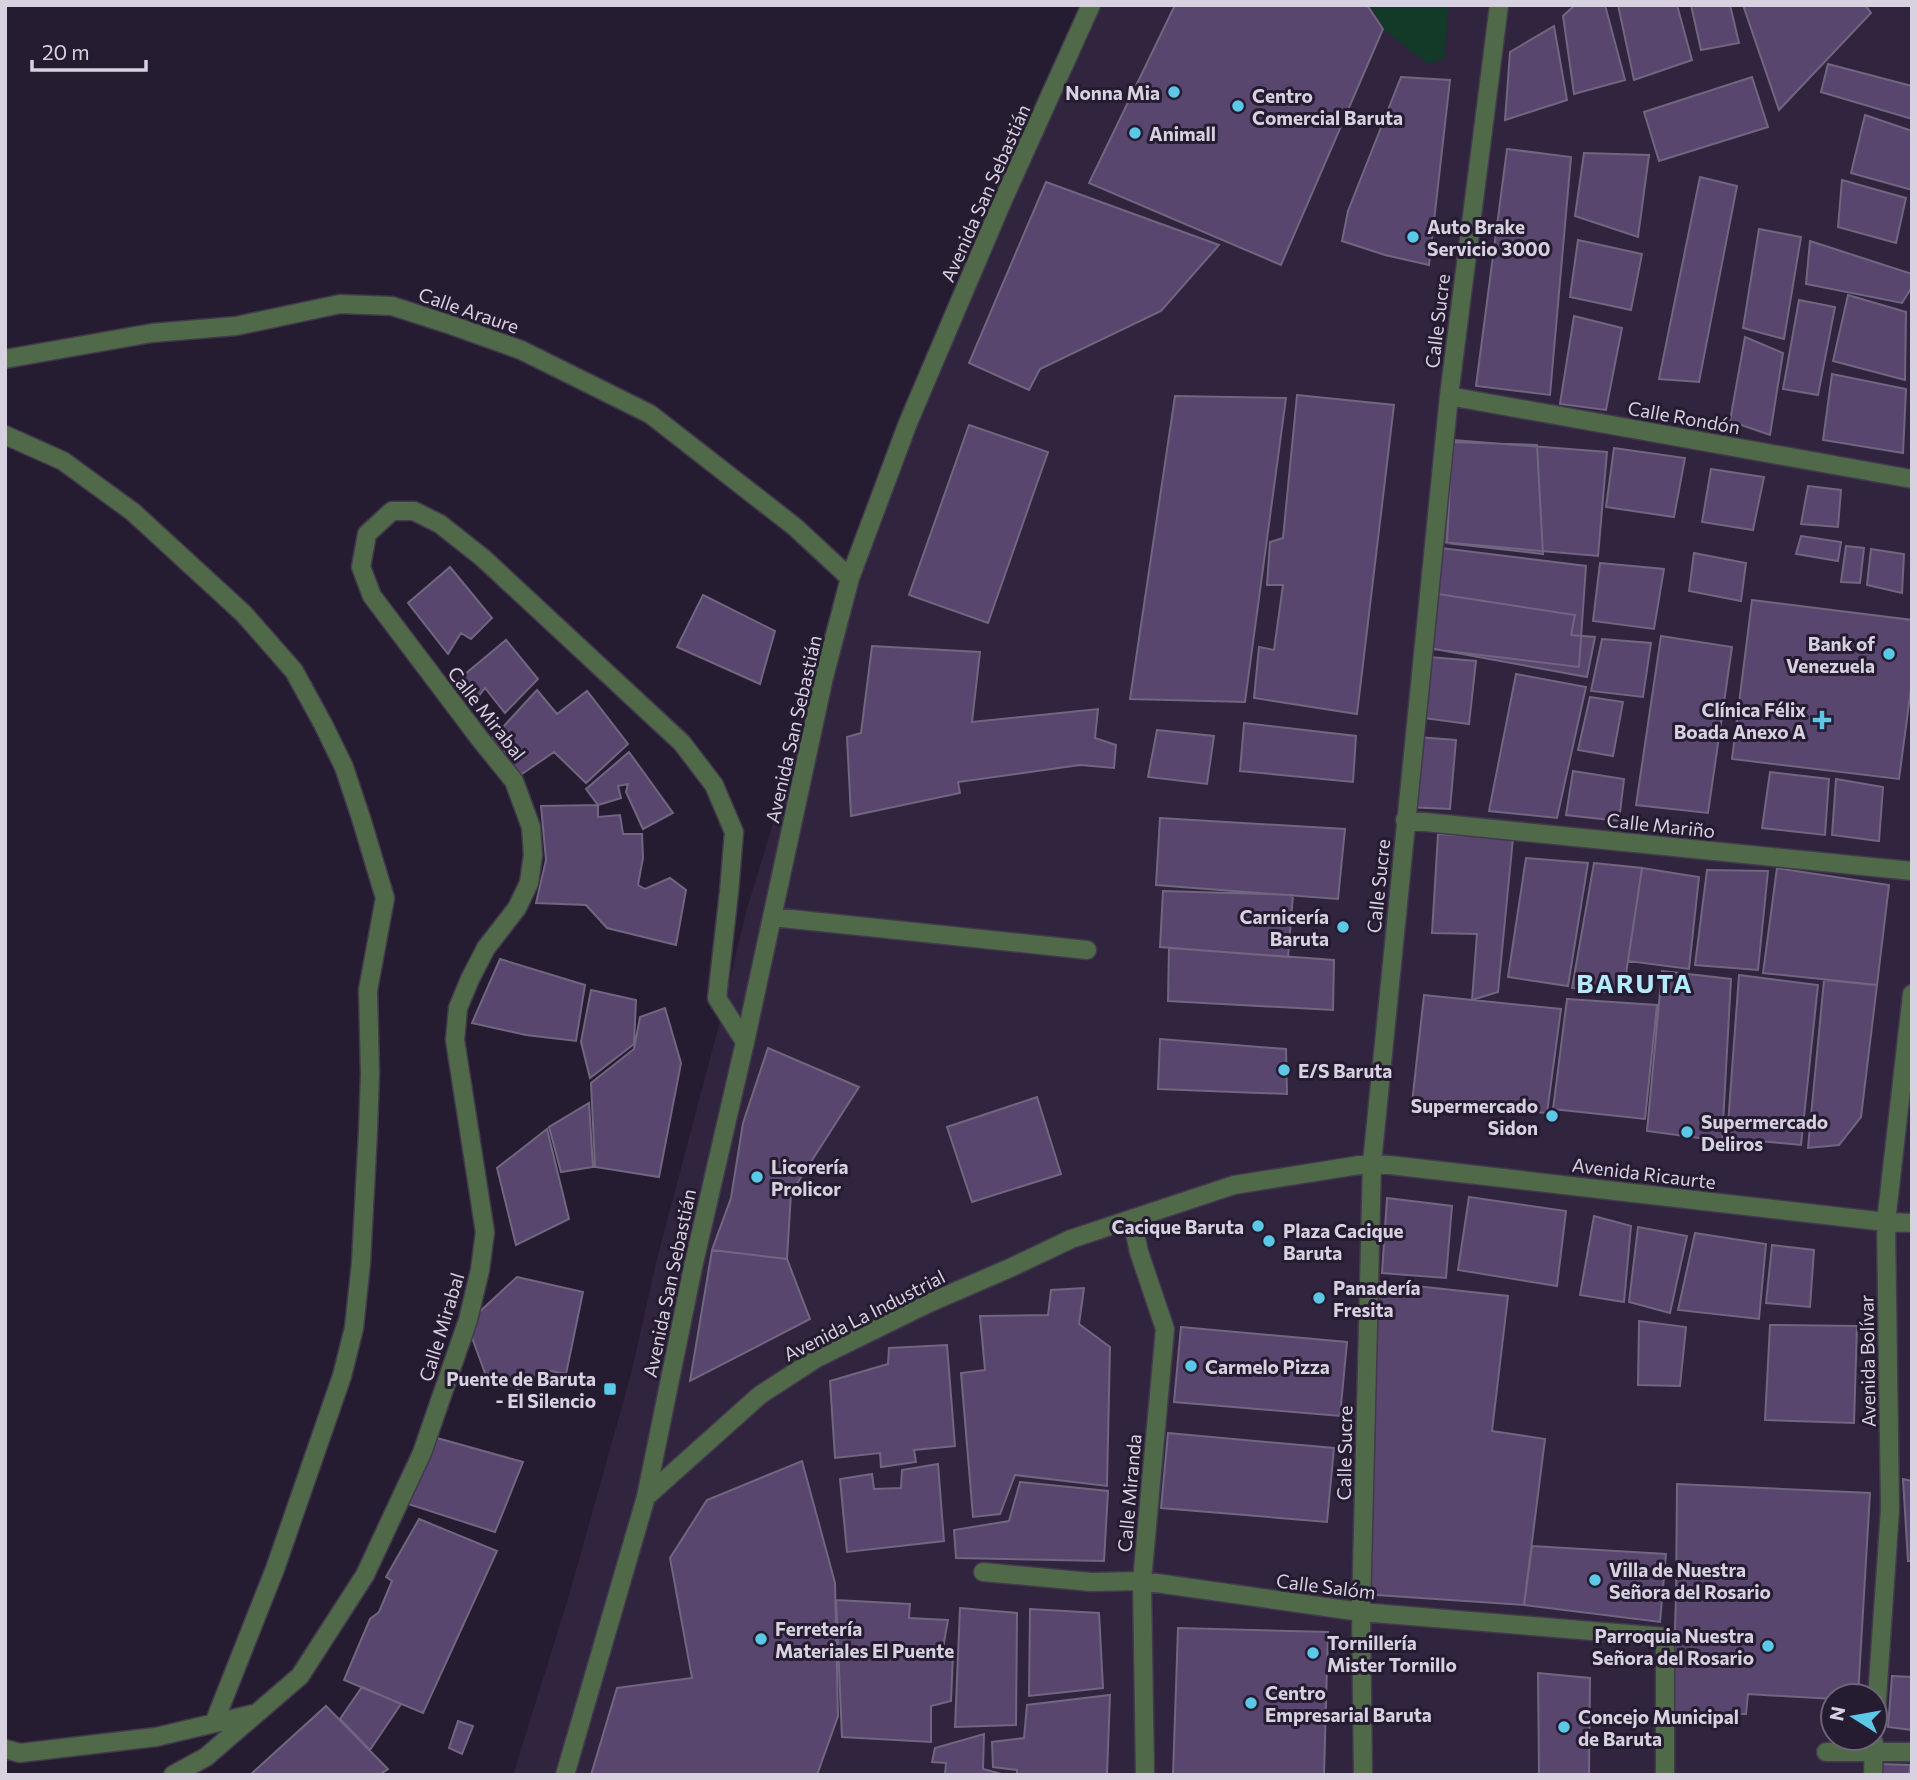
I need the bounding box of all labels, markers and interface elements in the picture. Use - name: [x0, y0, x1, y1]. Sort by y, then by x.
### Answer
- scale bar: [32, 28, 145, 72]
- text: 20 m: [42, 39, 90, 64]
- place label: Nonna Mia: [1065, 81, 1160, 104]
- marker: Nonna Mia: [1166, 84, 1182, 100]
- place label: Centro Comercial Baruta: [1252, 84, 1403, 129]
- marker: Centro Comercial Baruta: [1230, 98, 1246, 114]
- street label: Avenida San Sebastián: [935, 101, 1035, 285]
- place label: Animall: [1149, 122, 1216, 145]
- marker: Animall: [1127, 125, 1143, 141]
- place label: Auto Brake Servicio 3000: [1427, 215, 1550, 260]
- marker: Auto Brake Servicio 3000: [1405, 229, 1421, 245]
- street label: Calle Sucre: [1420, 273, 1454, 369]
- street label: Calle Araure: [416, 282, 522, 338]
- street label: Calle Rondón: [1626, 396, 1742, 438]
- place label: Bank of Venezuela: [1786, 632, 1875, 677]
- street label: Avenida San Sebastián: [760, 633, 826, 825]
- marker: Bank of Venezuela: [1881, 646, 1897, 662]
- street label: Calle Mirabal: [443, 662, 531, 764]
- place label: Clínica Félix Boada Anexo A: [1674, 698, 1806, 743]
- marker: Clínica Félix Boada Anexo A: [1812, 710, 1832, 730]
- street label: Calle Mariño: [1606, 808, 1716, 842]
- street label: Calle Sucre: [1362, 838, 1394, 934]
- place label: Carnicería Baruta: [1240, 905, 1329, 950]
- marker: Carnicería Baruta: [1335, 919, 1351, 935]
- district label: BARUTA: [1576, 967, 1694, 998]
- place label: E/S Baruta: [1298, 1059, 1392, 1082]
- marker: E/S Baruta: [1276, 1062, 1292, 1078]
- place label: Supermercado Sidon: [1411, 1094, 1538, 1139]
- marker: Supermercado Sidon: [1544, 1108, 1560, 1124]
- place label: Supermercado Deliros: [1701, 1110, 1828, 1155]
- marker: Supermercado Deliros: [1679, 1124, 1695, 1140]
- street label: Avenida Ricaurte: [1571, 1153, 1717, 1193]
- place label: Licorería Prolicor: [771, 1155, 849, 1200]
- marker: Licorería Prolicor: [749, 1169, 765, 1185]
- street label: Avenida San Sebastián: [638, 1187, 700, 1379]
- place label: Cacique Baruta: [1112, 1215, 1244, 1238]
- marker: Cacique Baruta: [1250, 1218, 1266, 1234]
- place label: Plaza Cacique Baruta: [1283, 1219, 1403, 1264]
- marker: Plaza Cacique Baruta: [1261, 1233, 1277, 1249]
- street label: Avenida La Industrial: [779, 1264, 949, 1366]
- street label: Calle Mirabal: [414, 1270, 468, 1384]
- place label: Panadería Fresita: [1333, 1276, 1421, 1321]
- marker: Panadería Fresita: [1311, 1290, 1327, 1306]
- street label: Avenida Bolívar: [1854, 1294, 1880, 1427]
- place label: Carmelo Pizza: [1205, 1355, 1330, 1378]
- marker: Carmelo Pizza: [1183, 1358, 1199, 1374]
- place label: Puente de Baruta - El Silencio: [446, 1367, 596, 1412]
- marker: Puente de Baruta - El Silencio: [602, 1381, 618, 1397]
- street label: Calle Sucre: [1332, 1405, 1356, 1501]
- street label: Calle Miranda: [1112, 1433, 1146, 1553]
- place label: Villa de Nuestra Señora del Rosario: [1609, 1558, 1771, 1603]
- street label: Calle Salóm: [1275, 1568, 1377, 1604]
- marker: Villa de Nuestra Señora del Rosario: [1587, 1572, 1603, 1588]
- place label: Ferretería Materiales El Puente: [775, 1617, 954, 1662]
- place label: Parroquia Nuestra Señora del Rosario: [1592, 1624, 1754, 1669]
- marker: Ferretería Materiales El Puente: [753, 1631, 769, 1647]
- place label: Tornillería Mister Tornillo: [1327, 1631, 1457, 1676]
- marker: Parroquia Nuestra Señora del Rosario: [1760, 1638, 1776, 1654]
- marker: Tornillería Mister Tornillo: [1305, 1645, 1321, 1661]
- place label: Centro Empresarial Baruta: [1265, 1681, 1432, 1726]
- north arrow: [1819, 1682, 1889, 1752]
- marker: Centro Empresarial Baruta: [1243, 1695, 1259, 1711]
- text: N: [1824, 1704, 1849, 1723]
- place label: Concejo Municipal de Baruta: [1578, 1705, 1739, 1750]
- marker: Concejo Municipal de Baruta: [1556, 1719, 1572, 1735]

